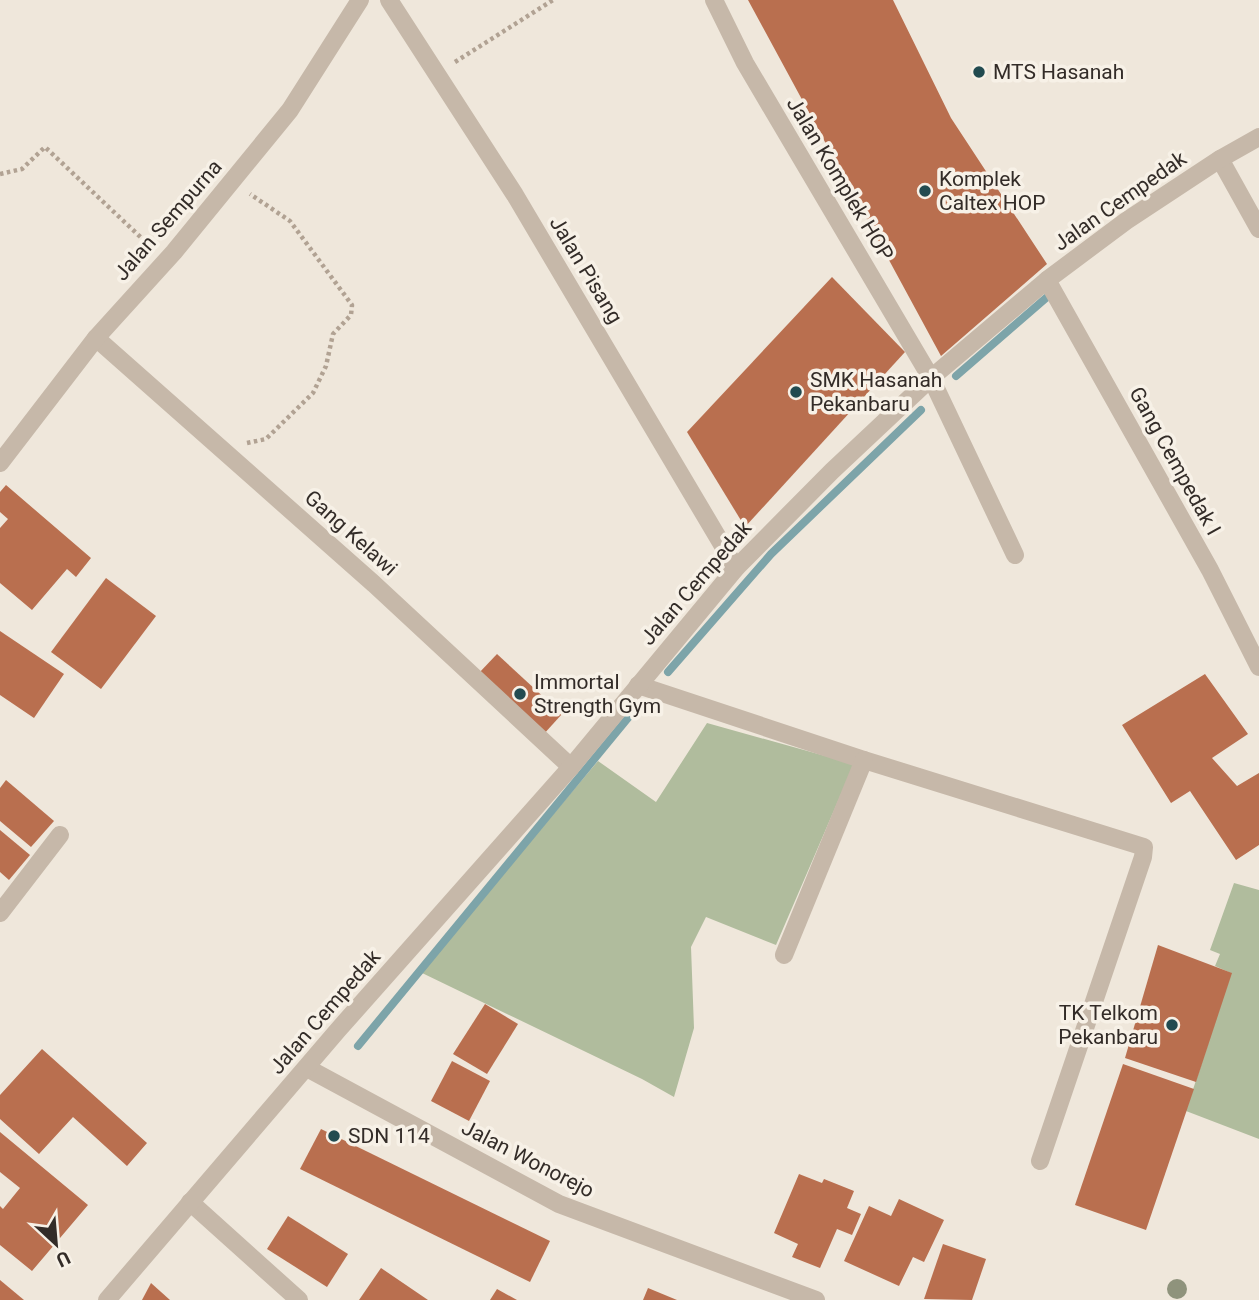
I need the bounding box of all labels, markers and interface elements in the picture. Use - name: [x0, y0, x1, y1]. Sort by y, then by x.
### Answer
- place label: MTS Hasanah: [993, 60, 1124, 84]
- marker: MTS Hasanah: [971, 64, 987, 80]
- street label: Jalan Komplek HOP: [782, 93, 898, 265]
- street label: Jalan Cempedak: [1049, 146, 1191, 256]
- street label: Jalan Sempurna: [109, 155, 227, 285]
- place label: Komplek Caltex HOP: [939, 167, 1046, 215]
- marker: Komplek Caltex HOP: [917, 183, 933, 199]
- street label: Jalan Pisang: [545, 212, 627, 328]
- place label: SMK Hasanah Pekanbaru: [810, 368, 942, 416]
- street label: Gang Cempedak I: [1124, 383, 1226, 539]
- marker: SMK Hasanah Pekanbaru: [788, 384, 804, 400]
- street label: Gang Kelawi: [300, 485, 402, 581]
- street label: Jalan Cempedak: [636, 516, 757, 650]
- place label: Immortal Strength Gym: [534, 670, 661, 718]
- marker: Immortal Strength Gym: [512, 686, 528, 702]
- street label: Jalan Cempedak: [265, 945, 386, 1079]
- place label: TK Telkom Pekanbaru: [1058, 1001, 1158, 1049]
- marker: TK Telkom Pekanbaru: [1164, 1017, 1180, 1033]
- street label: Jalan Wonorejo: [458, 1115, 598, 1203]
- place label: SDN 114: [348, 1124, 430, 1148]
- marker: SDN 114: [326, 1128, 342, 1144]
- north arrow: [21, 1209, 91, 1279]
- text: U: [53, 1246, 74, 1272]

